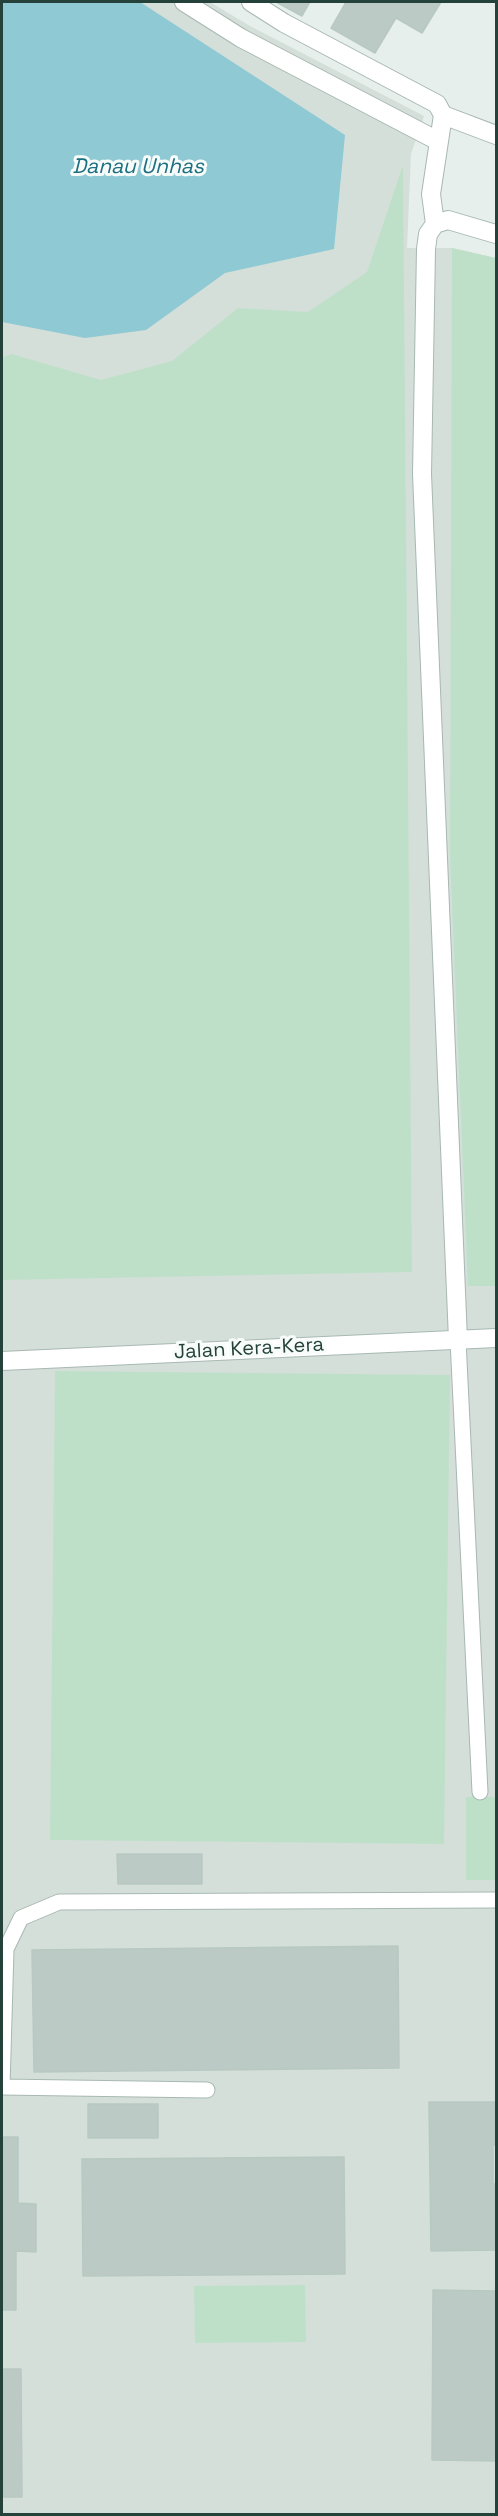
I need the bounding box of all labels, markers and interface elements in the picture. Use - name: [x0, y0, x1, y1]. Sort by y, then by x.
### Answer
- water label: Danau Unhas: [72, 154, 204, 180]
- street label: Jalan Kera-Kera: [173, 1333, 325, 1365]

